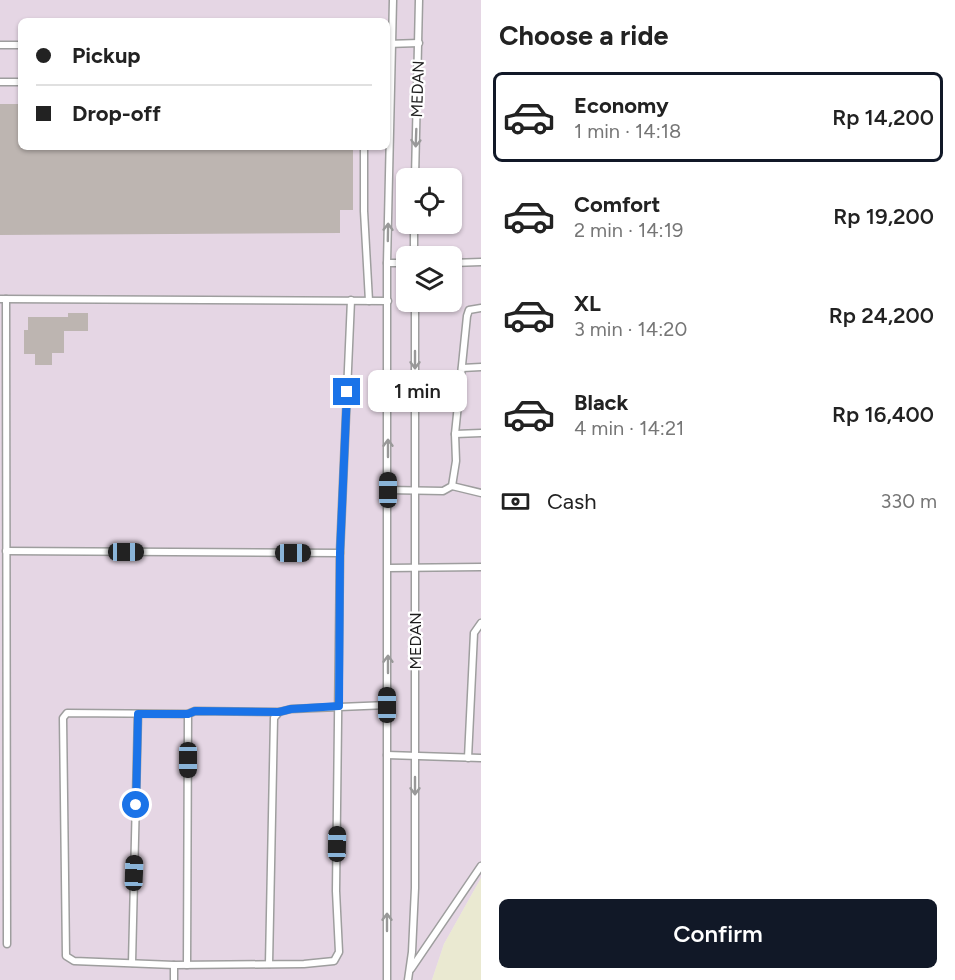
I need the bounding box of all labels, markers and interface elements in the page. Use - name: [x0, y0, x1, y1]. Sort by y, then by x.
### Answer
- text: Choose a ride: [499, 19, 668, 52]
- text: Pickup: [72, 42, 141, 69]
- street label: MEDAN: [407, 60, 428, 118]
- icon: car: [502, 90, 556, 144]
- text: Economy: [574, 92, 669, 119]
- text: Drop-off: [72, 100, 161, 127]
- text: Rp 14,200: [832, 104, 934, 131]
- text: 1 min · 14:18: [574, 119, 681, 143]
- one-way arrow: [410, 127, 421, 147]
- map controls: [396, 168, 462, 312]
- button: locate: [396, 168, 462, 234]
- icon: car: [502, 189, 556, 243]
- text: Comfort: [574, 191, 660, 218]
- text: Rp 19,200: [833, 203, 934, 230]
- text: 2 min · 14:19: [574, 218, 683, 242]
- one-way arrow: [382, 222, 394, 242]
- button: layers: [396, 246, 462, 312]
- icon: car: [502, 288, 556, 342]
- text: XL: [574, 290, 601, 317]
- text: Rp 24,200: [829, 302, 934, 329]
- text: 3 min · 14:20: [574, 317, 687, 341]
- one-way arrow: [409, 349, 421, 369]
- callout: 1 min: [368, 371, 467, 413]
- route end: [333, 378, 360, 405]
- text: 1 min: [394, 379, 441, 403]
- icon: car: [502, 387, 556, 441]
- text: Black: [574, 389, 628, 416]
- text: Rp 16,400: [832, 401, 934, 428]
- text: 4 min · 14:21: [574, 416, 684, 440]
- one-way arrow: [382, 438, 394, 458]
- car: [379, 472, 397, 508]
- icon: cash: [499, 485, 532, 518]
- text: Cash: [547, 488, 597, 515]
- text: 330 m: [880, 489, 937, 513]
- car: [108, 543, 144, 561]
- car: [275, 544, 311, 562]
- street label: MEDAN: [406, 612, 425, 670]
- one-way arrow: [382, 654, 394, 674]
- car: [378, 687, 396, 723]
- car: [179, 742, 197, 778]
- one-way arrow: [409, 775, 421, 795]
- route start: [122, 791, 149, 818]
- car: [328, 826, 346, 862]
- car: [124, 855, 144, 891]
- button: Confirm: [499, 899, 937, 968]
- one-way arrow: [381, 912, 393, 932]

